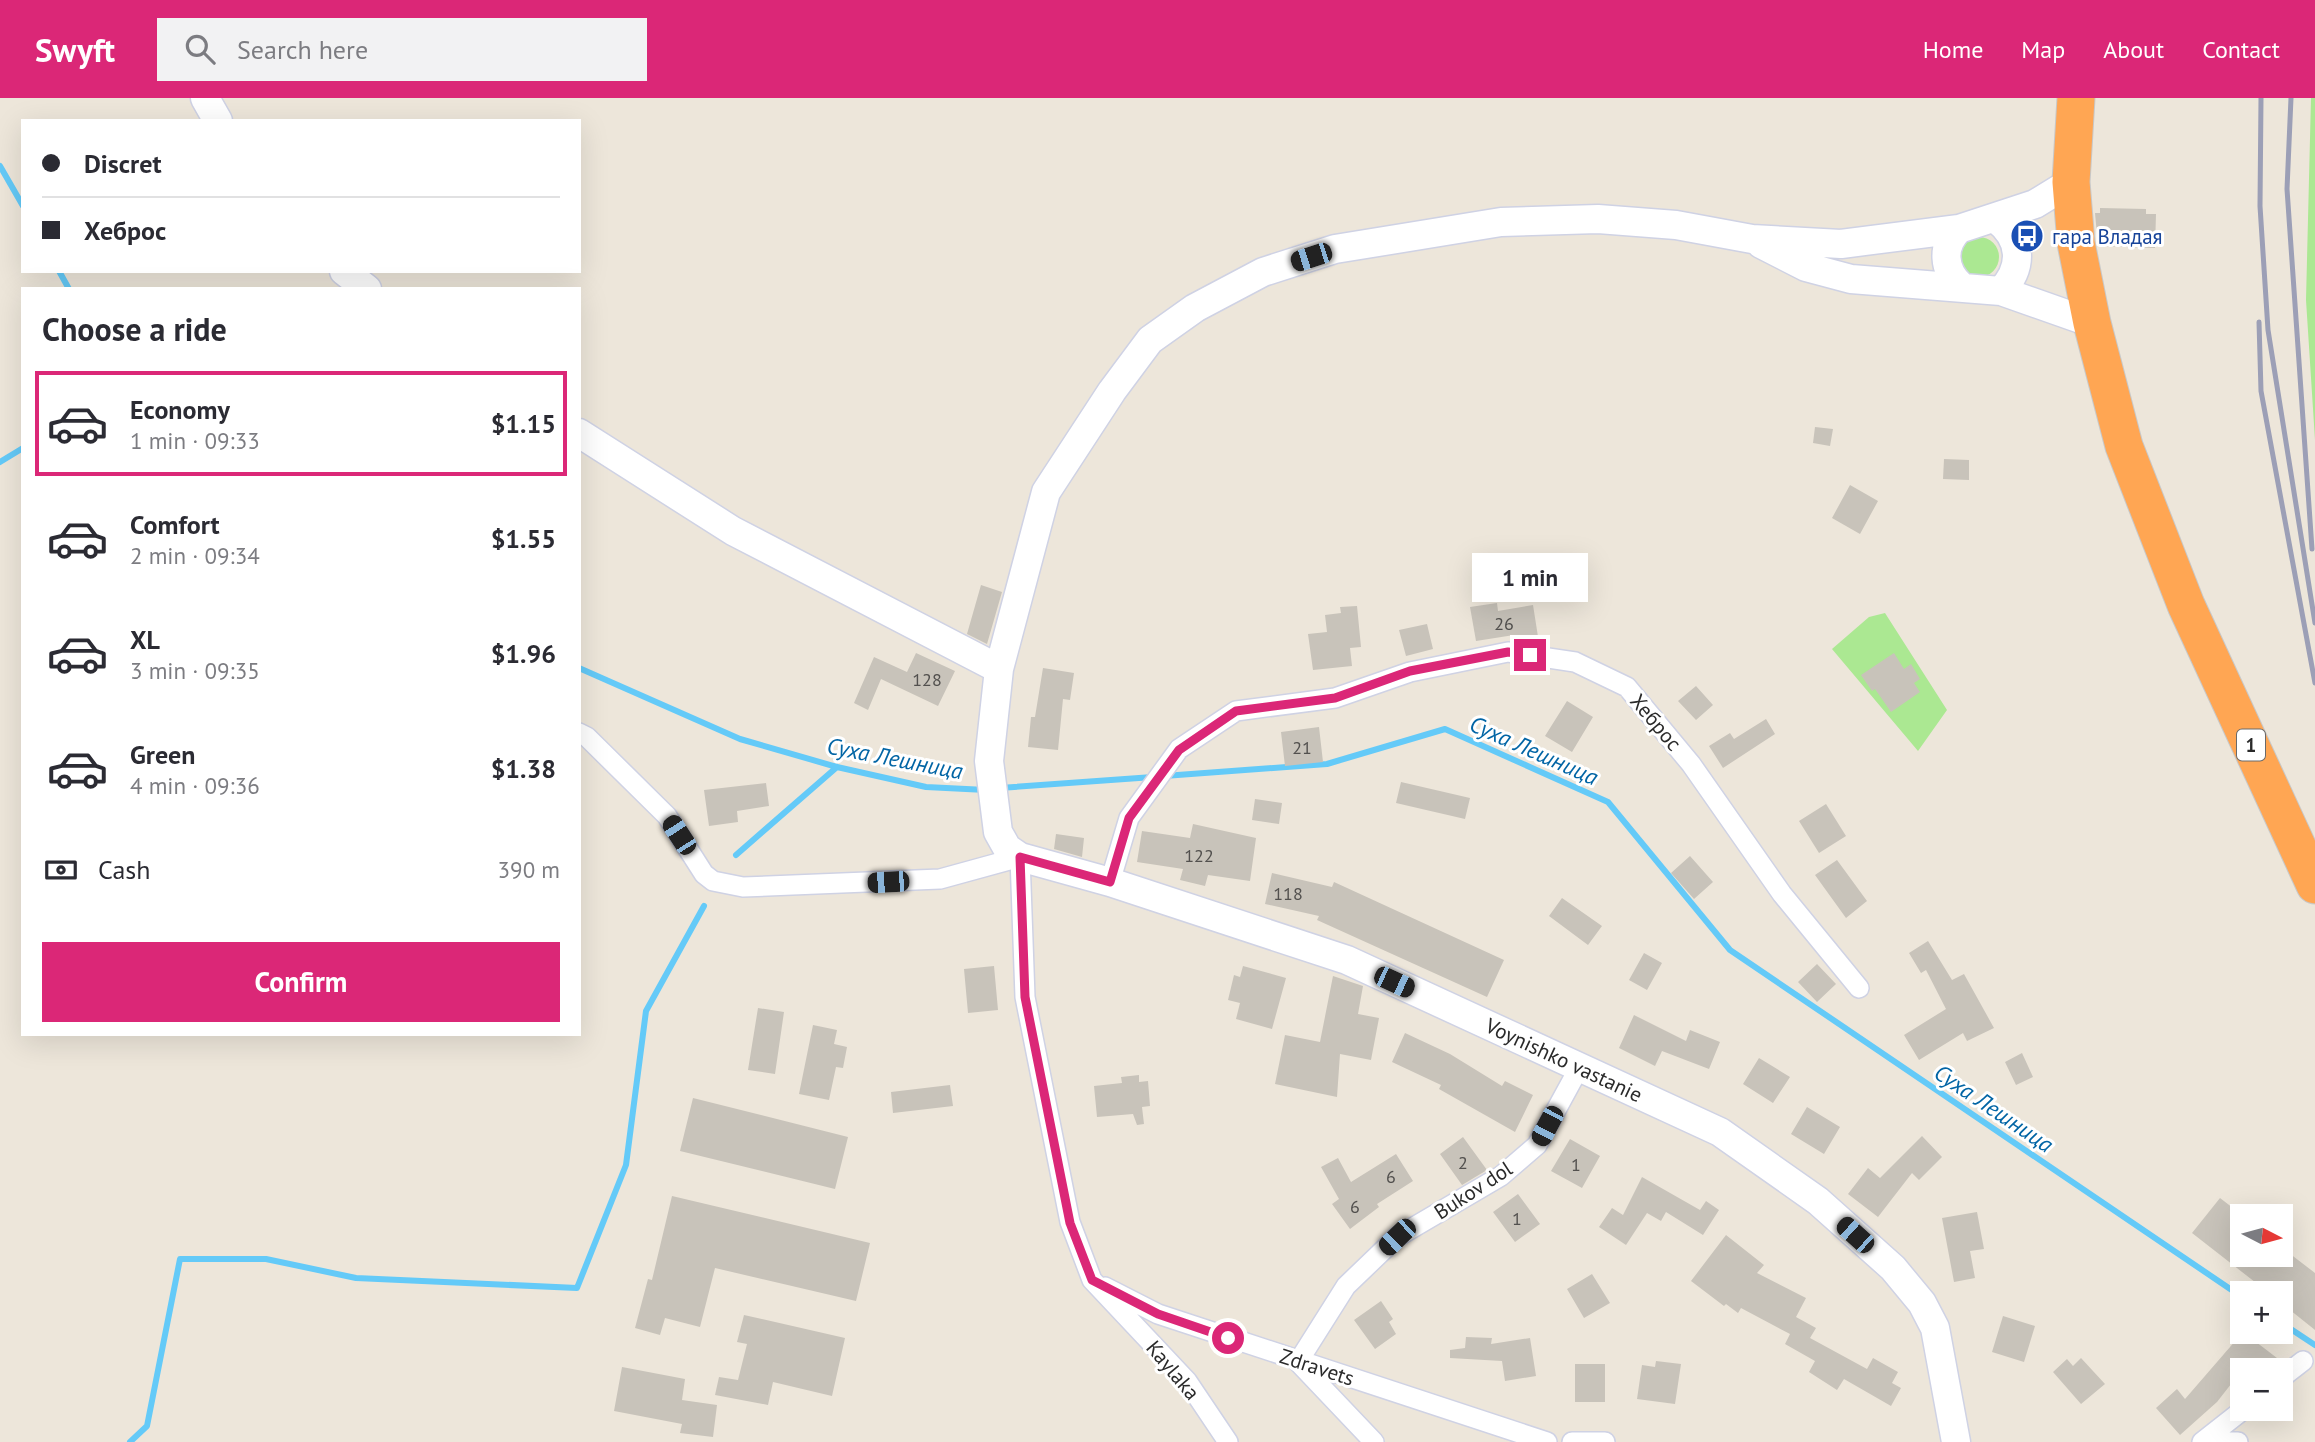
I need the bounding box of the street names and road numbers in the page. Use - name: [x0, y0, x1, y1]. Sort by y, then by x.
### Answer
- street label: Хеброс: [1624, 688, 1688, 756]
- road number: 1: [2237, 730, 2265, 760]
- street label: Voynishko vastanie: [1480, 1011, 1647, 1108]
- street label: Bukov dol: [1429, 1155, 1517, 1225]
- street label: Kaylaka: [1140, 1335, 1206, 1405]
- street label: Zdravets: [1276, 1342, 1358, 1392]

